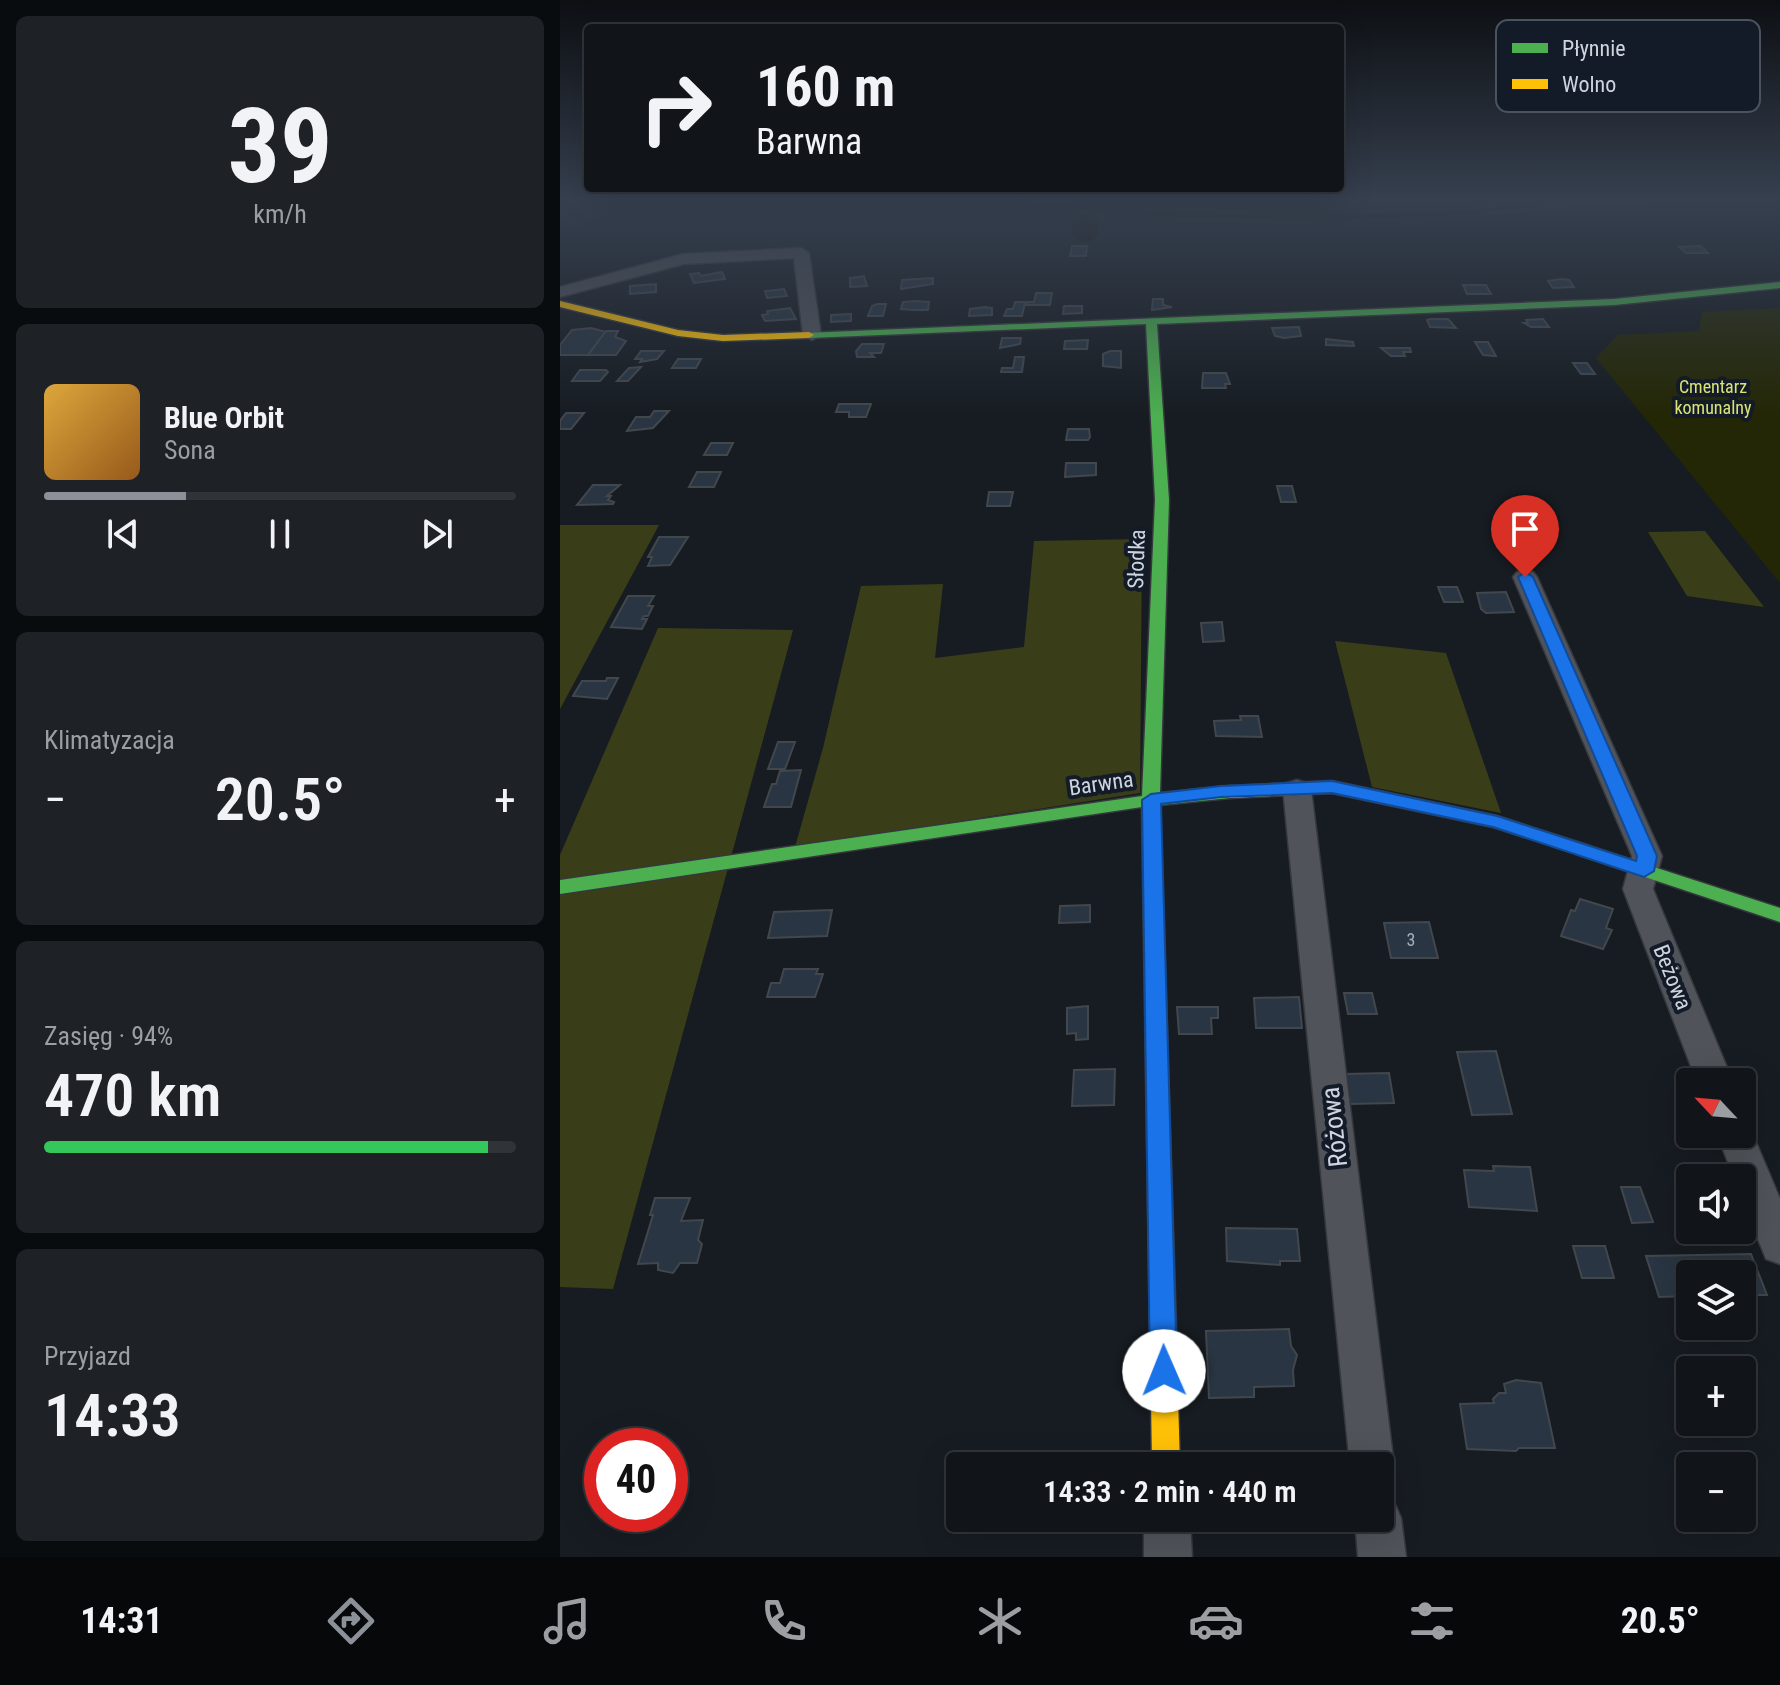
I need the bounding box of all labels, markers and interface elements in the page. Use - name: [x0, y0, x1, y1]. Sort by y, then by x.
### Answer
- legend: [1496, 20, 1760, 112]
- text: Płynnie: [1562, 36, 1626, 61]
- text: 160 m: [756, 54, 895, 120]
- icon: right: [624, 56, 728, 160]
- text: Wolno: [1562, 72, 1616, 97]
- text: 39: [227, 86, 333, 207]
- text: Barwna: [756, 121, 862, 163]
- text: km/h: [253, 199, 307, 229]
- park label: Cmentarz komunalny: [1674, 376, 1752, 418]
- text: Blue Orbit: [164, 400, 284, 435]
- text: Sona: [164, 435, 216, 465]
- pin: [1491, 495, 1559, 577]
- icon: arrive: [1503, 507, 1547, 551]
- icon: previous: [101, 512, 145, 556]
- icon: pause: [258, 512, 302, 556]
- icon: next: [415, 512, 459, 556]
- street label: Słodka: [1123, 529, 1150, 589]
- text: Klimatyzacja: [44, 725, 175, 755]
- text: 20.5°: [215, 764, 345, 835]
- street label: Barwna: [1067, 767, 1135, 800]
- text: −: [44, 774, 66, 826]
- text: +: [494, 774, 516, 826]
- house number: 3: [1407, 929, 1415, 950]
- street label: Beżowa: [1648, 941, 1697, 1013]
- text: Zasięg · 94%: [44, 1021, 173, 1051]
- text: 470 km: [44, 1060, 221, 1131]
- north arrow: [1676, 1068, 1756, 1148]
- map controls: [1676, 1068, 1756, 1532]
- street label: Różowa: [1315, 1086, 1353, 1168]
- button: sound: [1676, 1164, 1756, 1244]
- button: layers: [1676, 1260, 1756, 1340]
- position arrow: [1122, 1329, 1206, 1413]
- text: Przyjazd: [44, 1341, 131, 1371]
- button: +: [1676, 1356, 1756, 1436]
- text: 14:33: [44, 1380, 181, 1451]
- speed limit sign: 40: [584, 1428, 688, 1532]
- button: −: [1676, 1452, 1756, 1532]
- text: 14:33 · 2 min · 440 m: [1043, 1474, 1297, 1509]
- icon: directions: [323, 1593, 379, 1649]
- icon: music: [539, 1593, 595, 1649]
- icon: phone: [756, 1593, 812, 1649]
- icon: climate: [972, 1593, 1028, 1649]
- icon: car: [1188, 1593, 1244, 1649]
- icon: filters: [1404, 1593, 1460, 1649]
- text: 14:31: [80, 1600, 163, 1642]
- text: 20.5°: [1621, 1600, 1700, 1642]

